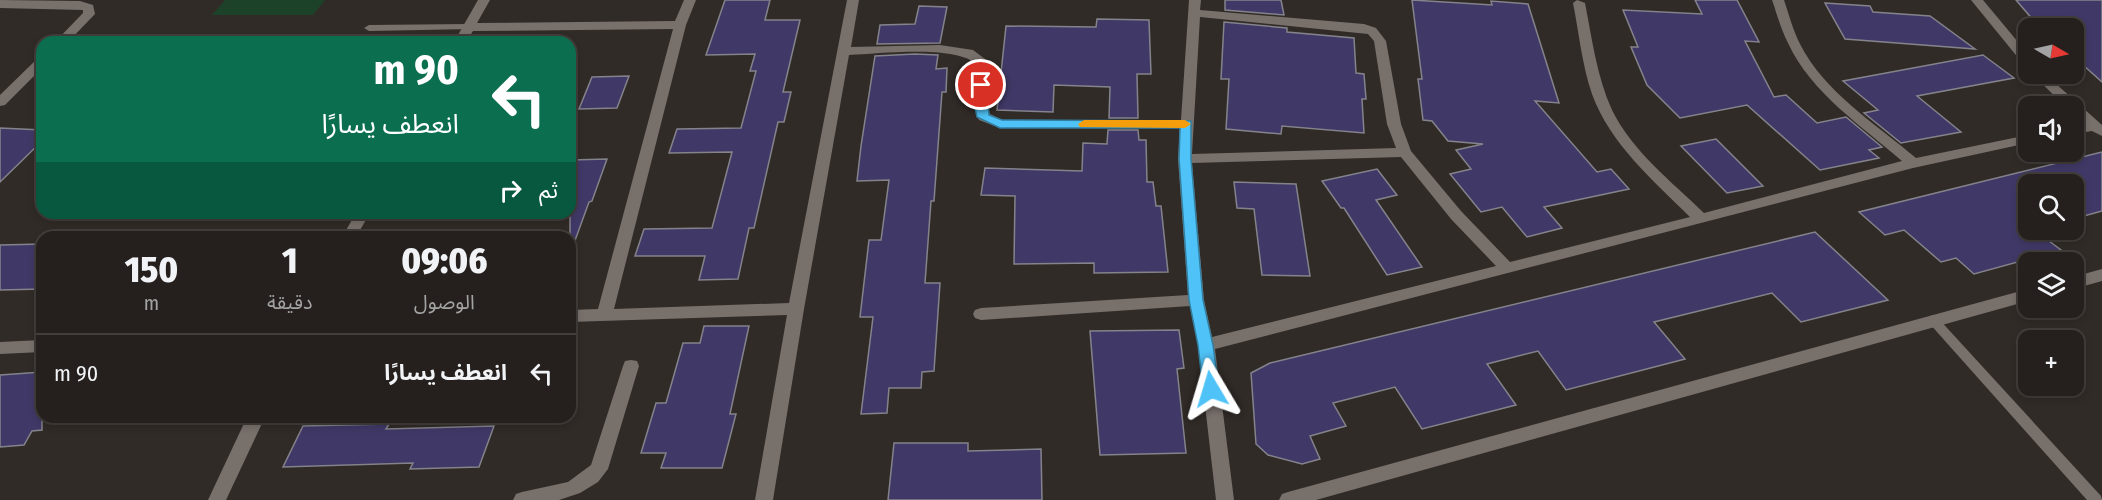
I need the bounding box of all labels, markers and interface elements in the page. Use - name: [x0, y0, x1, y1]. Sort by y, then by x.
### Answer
- north arrow: [2018, 18, 2084, 84]
- map controls: [2018, 18, 2084, 396]
- text: 90 m: [374, 45, 459, 95]
- pin: [955, 59, 1006, 110]
- icon: left: [480, 60, 558, 138]
- icon: arrive: [964, 68, 997, 101]
- button: sound: [2018, 96, 2084, 162]
- text: انعطف يسارًا: [322, 108, 459, 140]
- icon: right: [494, 174, 527, 207]
- button: search: [2018, 174, 2084, 240]
- text: ثم: [539, 177, 558, 204]
- text: 1: [282, 239, 298, 283]
- text: 09:06: [401, 239, 487, 283]
- text: 150: [125, 248, 178, 292]
- button: layers: [2018, 252, 2084, 318]
- text: دقيقة: [267, 290, 313, 314]
- text: الوصول: [414, 290, 475, 314]
- text: m: [144, 291, 159, 315]
- button: +: [2018, 330, 2084, 396]
- icon: left: [525, 357, 558, 390]
- position arrow: [1179, 357, 1243, 421]
- text: انعطف يسارًا: [384, 359, 507, 386]
- text: 90 m: [54, 360, 98, 387]

